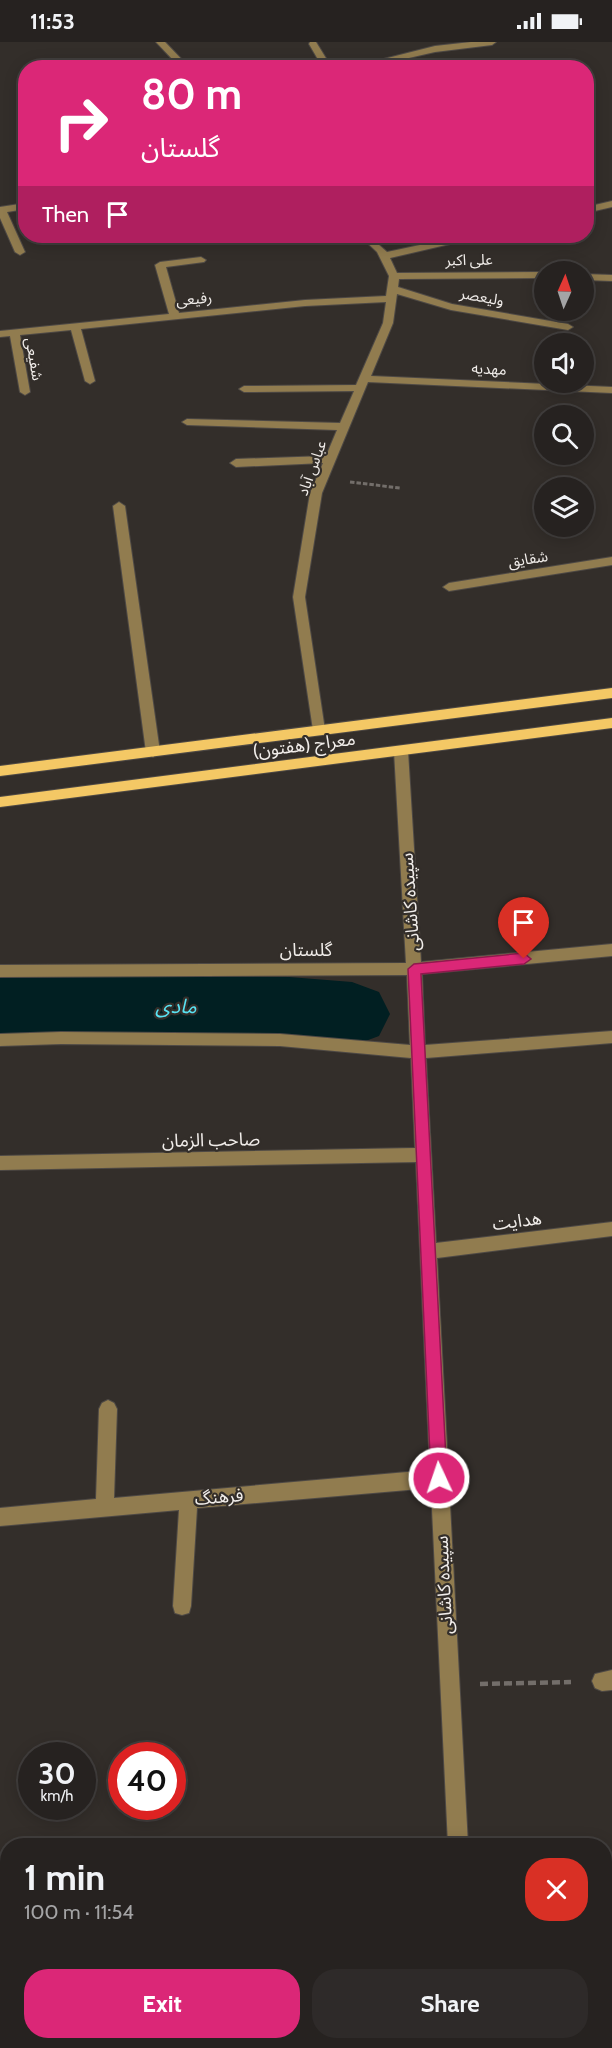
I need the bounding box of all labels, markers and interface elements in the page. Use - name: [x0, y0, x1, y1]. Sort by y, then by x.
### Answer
- text: 11:53: [30, 8, 75, 35]
- text: 80 m: [141, 68, 242, 120]
- icon: right: [42, 84, 120, 162]
- text: گلستان: [141, 131, 220, 164]
- icon: arrive: [101, 198, 134, 231]
- text: Then: [42, 201, 89, 228]
- street label: علی اکبر: [444, 251, 493, 269]
- north arrow: [534, 261, 594, 321]
- map controls: [534, 261, 594, 537]
- street label: ولیعصر: [458, 284, 505, 310]
- street label: رفیعی: [175, 288, 213, 310]
- button: sound: [534, 333, 594, 393]
- street label: شفیعی: [21, 336, 47, 382]
- street label: مهدیه: [471, 359, 507, 379]
- button: search: [534, 405, 594, 465]
- street label: عباس آباد: [294, 437, 330, 498]
- button: layers: [534, 477, 594, 537]
- street label: شقایق: [507, 547, 550, 572]
- street label: معراج (هفتون): [251, 728, 357, 764]
- street label: سپیده کاشانی: [396, 852, 425, 952]
- pin: [498, 897, 549, 959]
- icon: arrive: [507, 906, 540, 939]
- street label: گلستان: [280, 939, 333, 961]
- water label: مادی: [155, 994, 197, 1018]
- street label: صاحب الزمان: [162, 1128, 260, 1152]
- street label: هدایت: [491, 1207, 543, 1235]
- position arrow: [407, 1446, 471, 1510]
- street label: فرهنگ: [194, 1484, 244, 1510]
- street label: سپیده کاشانی: [430, 1535, 458, 1635]
- speed limit sign: 40: [108, 1742, 186, 1820]
- text: 30: [38, 1755, 76, 1792]
- text: km/h: [41, 1787, 73, 1805]
- text: 1 min: [24, 1855, 105, 1899]
- button: close: [525, 1858, 588, 1921]
- text: 100 m · 11:54: [24, 1900, 134, 1924]
- button: Exit: [24, 1969, 300, 2038]
- button: Share: [312, 1969, 588, 2038]

